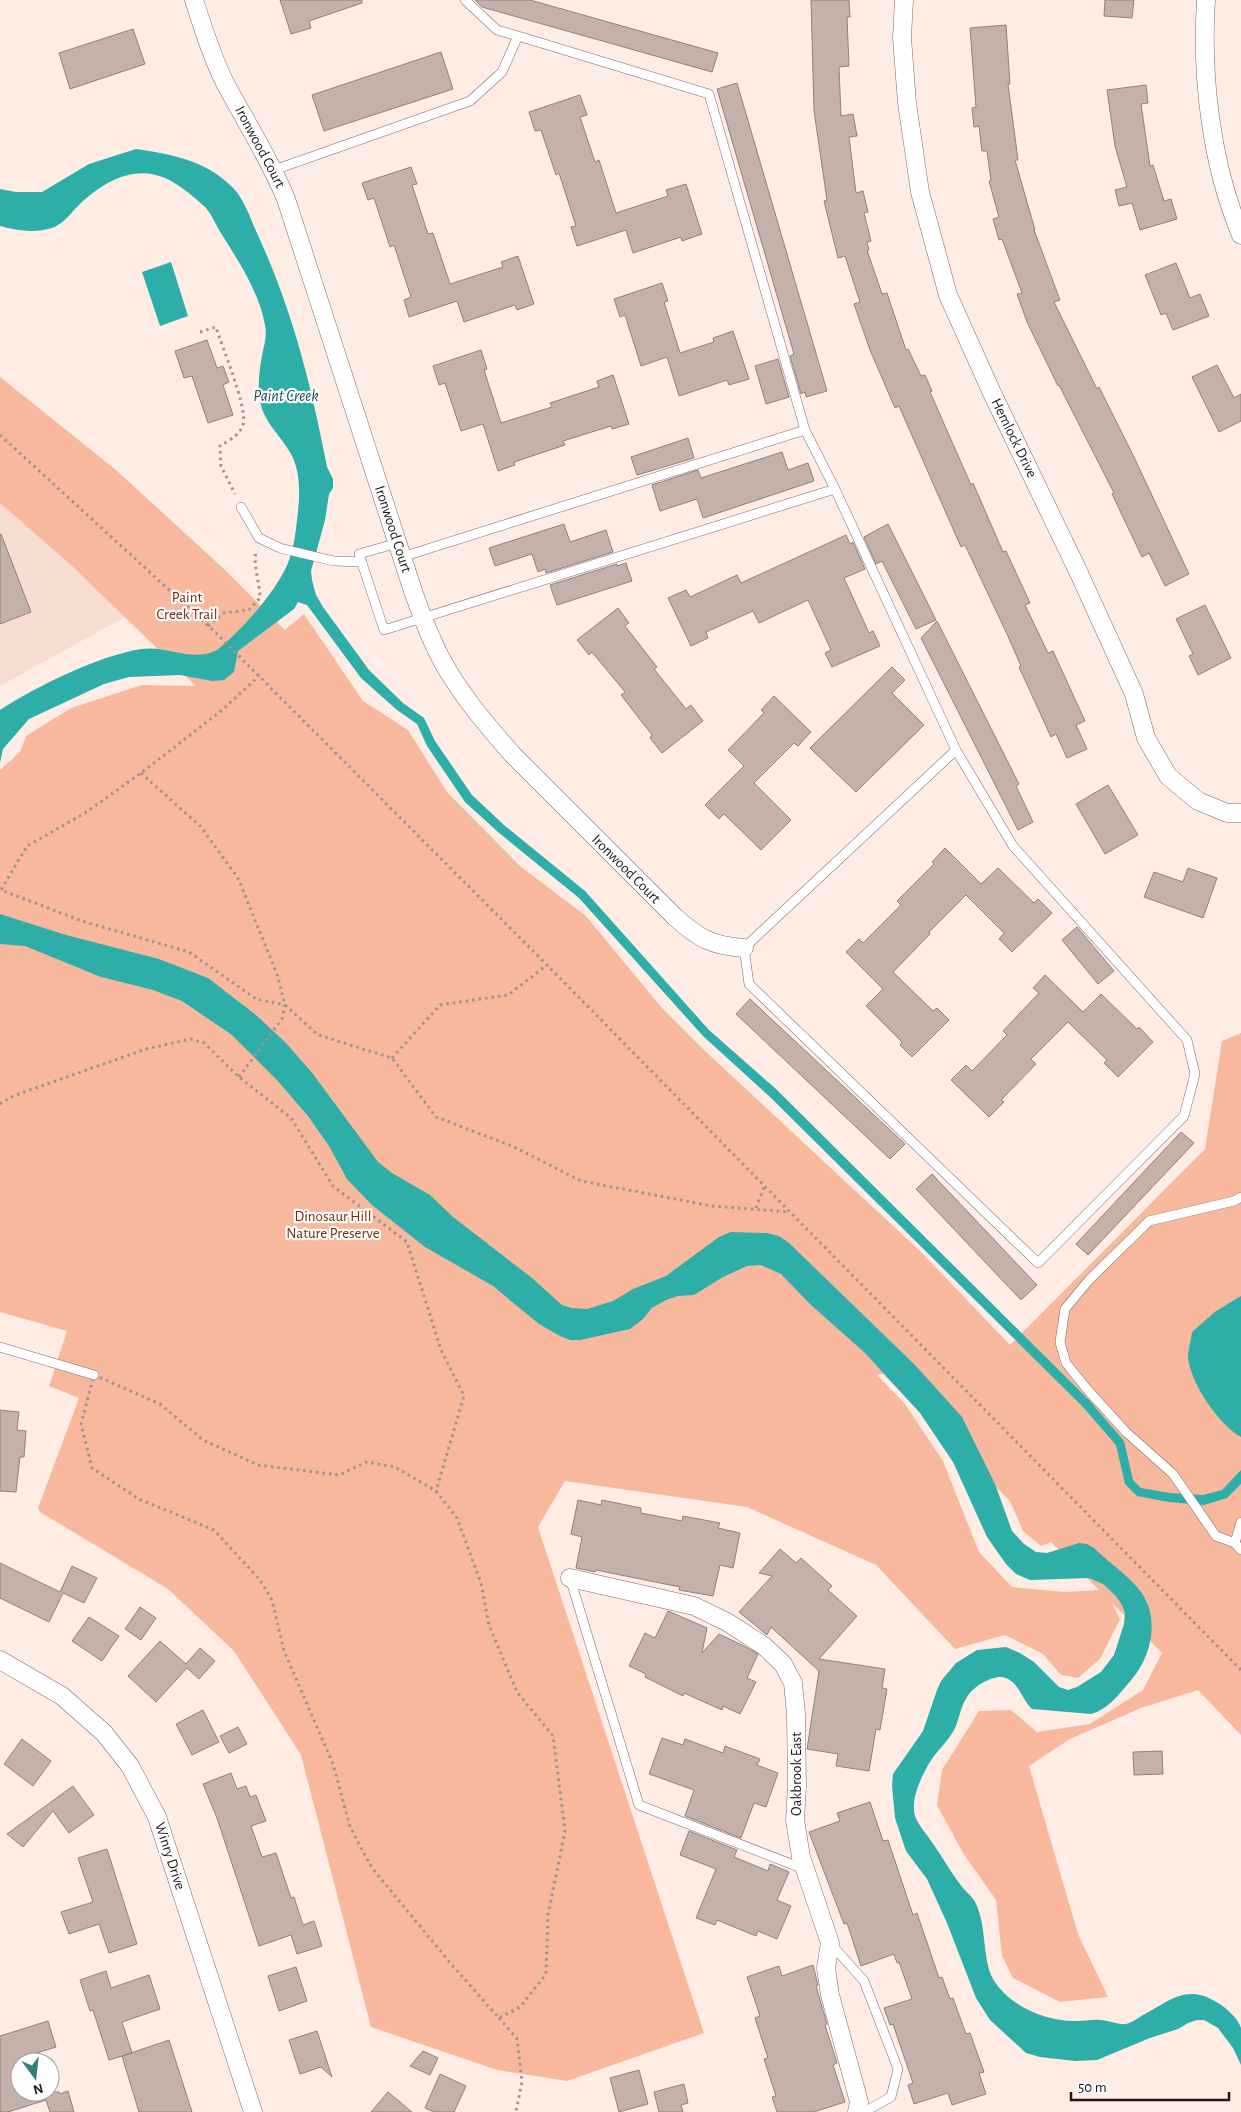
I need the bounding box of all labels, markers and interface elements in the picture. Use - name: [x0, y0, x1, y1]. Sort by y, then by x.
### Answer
- street label: Ironwood Court: [232, 104, 288, 191]
- water label: Paint Creek: [253, 388, 319, 404]
- street label: Hemlock Drive: [988, 396, 1040, 480]
- street label: Ironwood Court: [372, 484, 414, 574]
- park label: Paint Creek Trail: [157, 590, 217, 622]
- street label: Ironwood Court: [589, 832, 663, 906]
- park label: Dinosaur Hill Nature Preserve: [286, 1209, 380, 1241]
- street label: Oakbrook East: [789, 1732, 804, 1816]
- street label: Winry Drive: [152, 1821, 188, 1892]
- north arrow: [10, 2052, 60, 2102]
- scale bar: [1071, 2070, 1228, 2102]
- text: 50 m: [1078, 2080, 1107, 2095]
- text: N: [32, 2081, 45, 2097]

